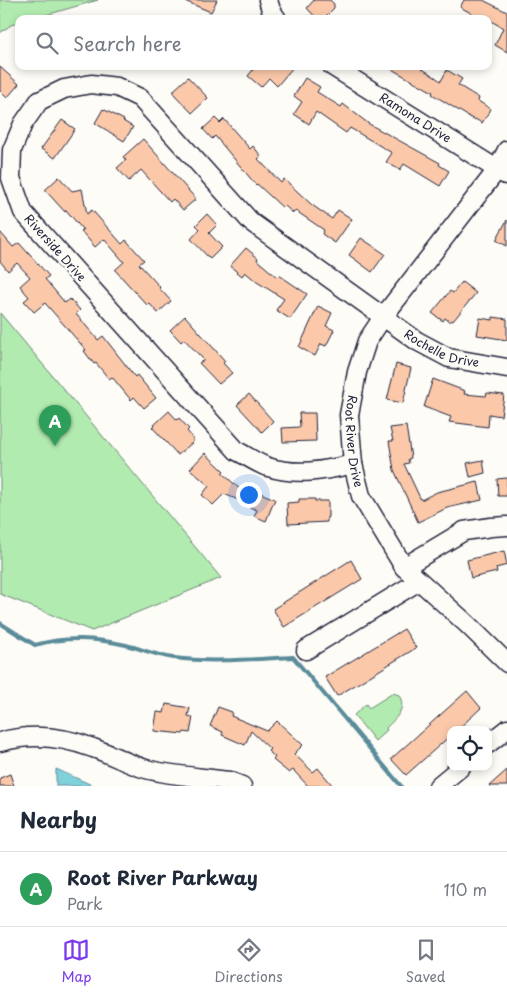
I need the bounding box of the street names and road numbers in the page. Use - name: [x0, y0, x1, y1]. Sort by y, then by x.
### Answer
- street label: Ramona Drive: [376, 88, 455, 147]
- street label: Riverside Drive: [21, 210, 91, 285]
- street label: Rochelle Drive: [401, 325, 481, 371]
- street label: Root River Drive: [341, 394, 368, 489]

